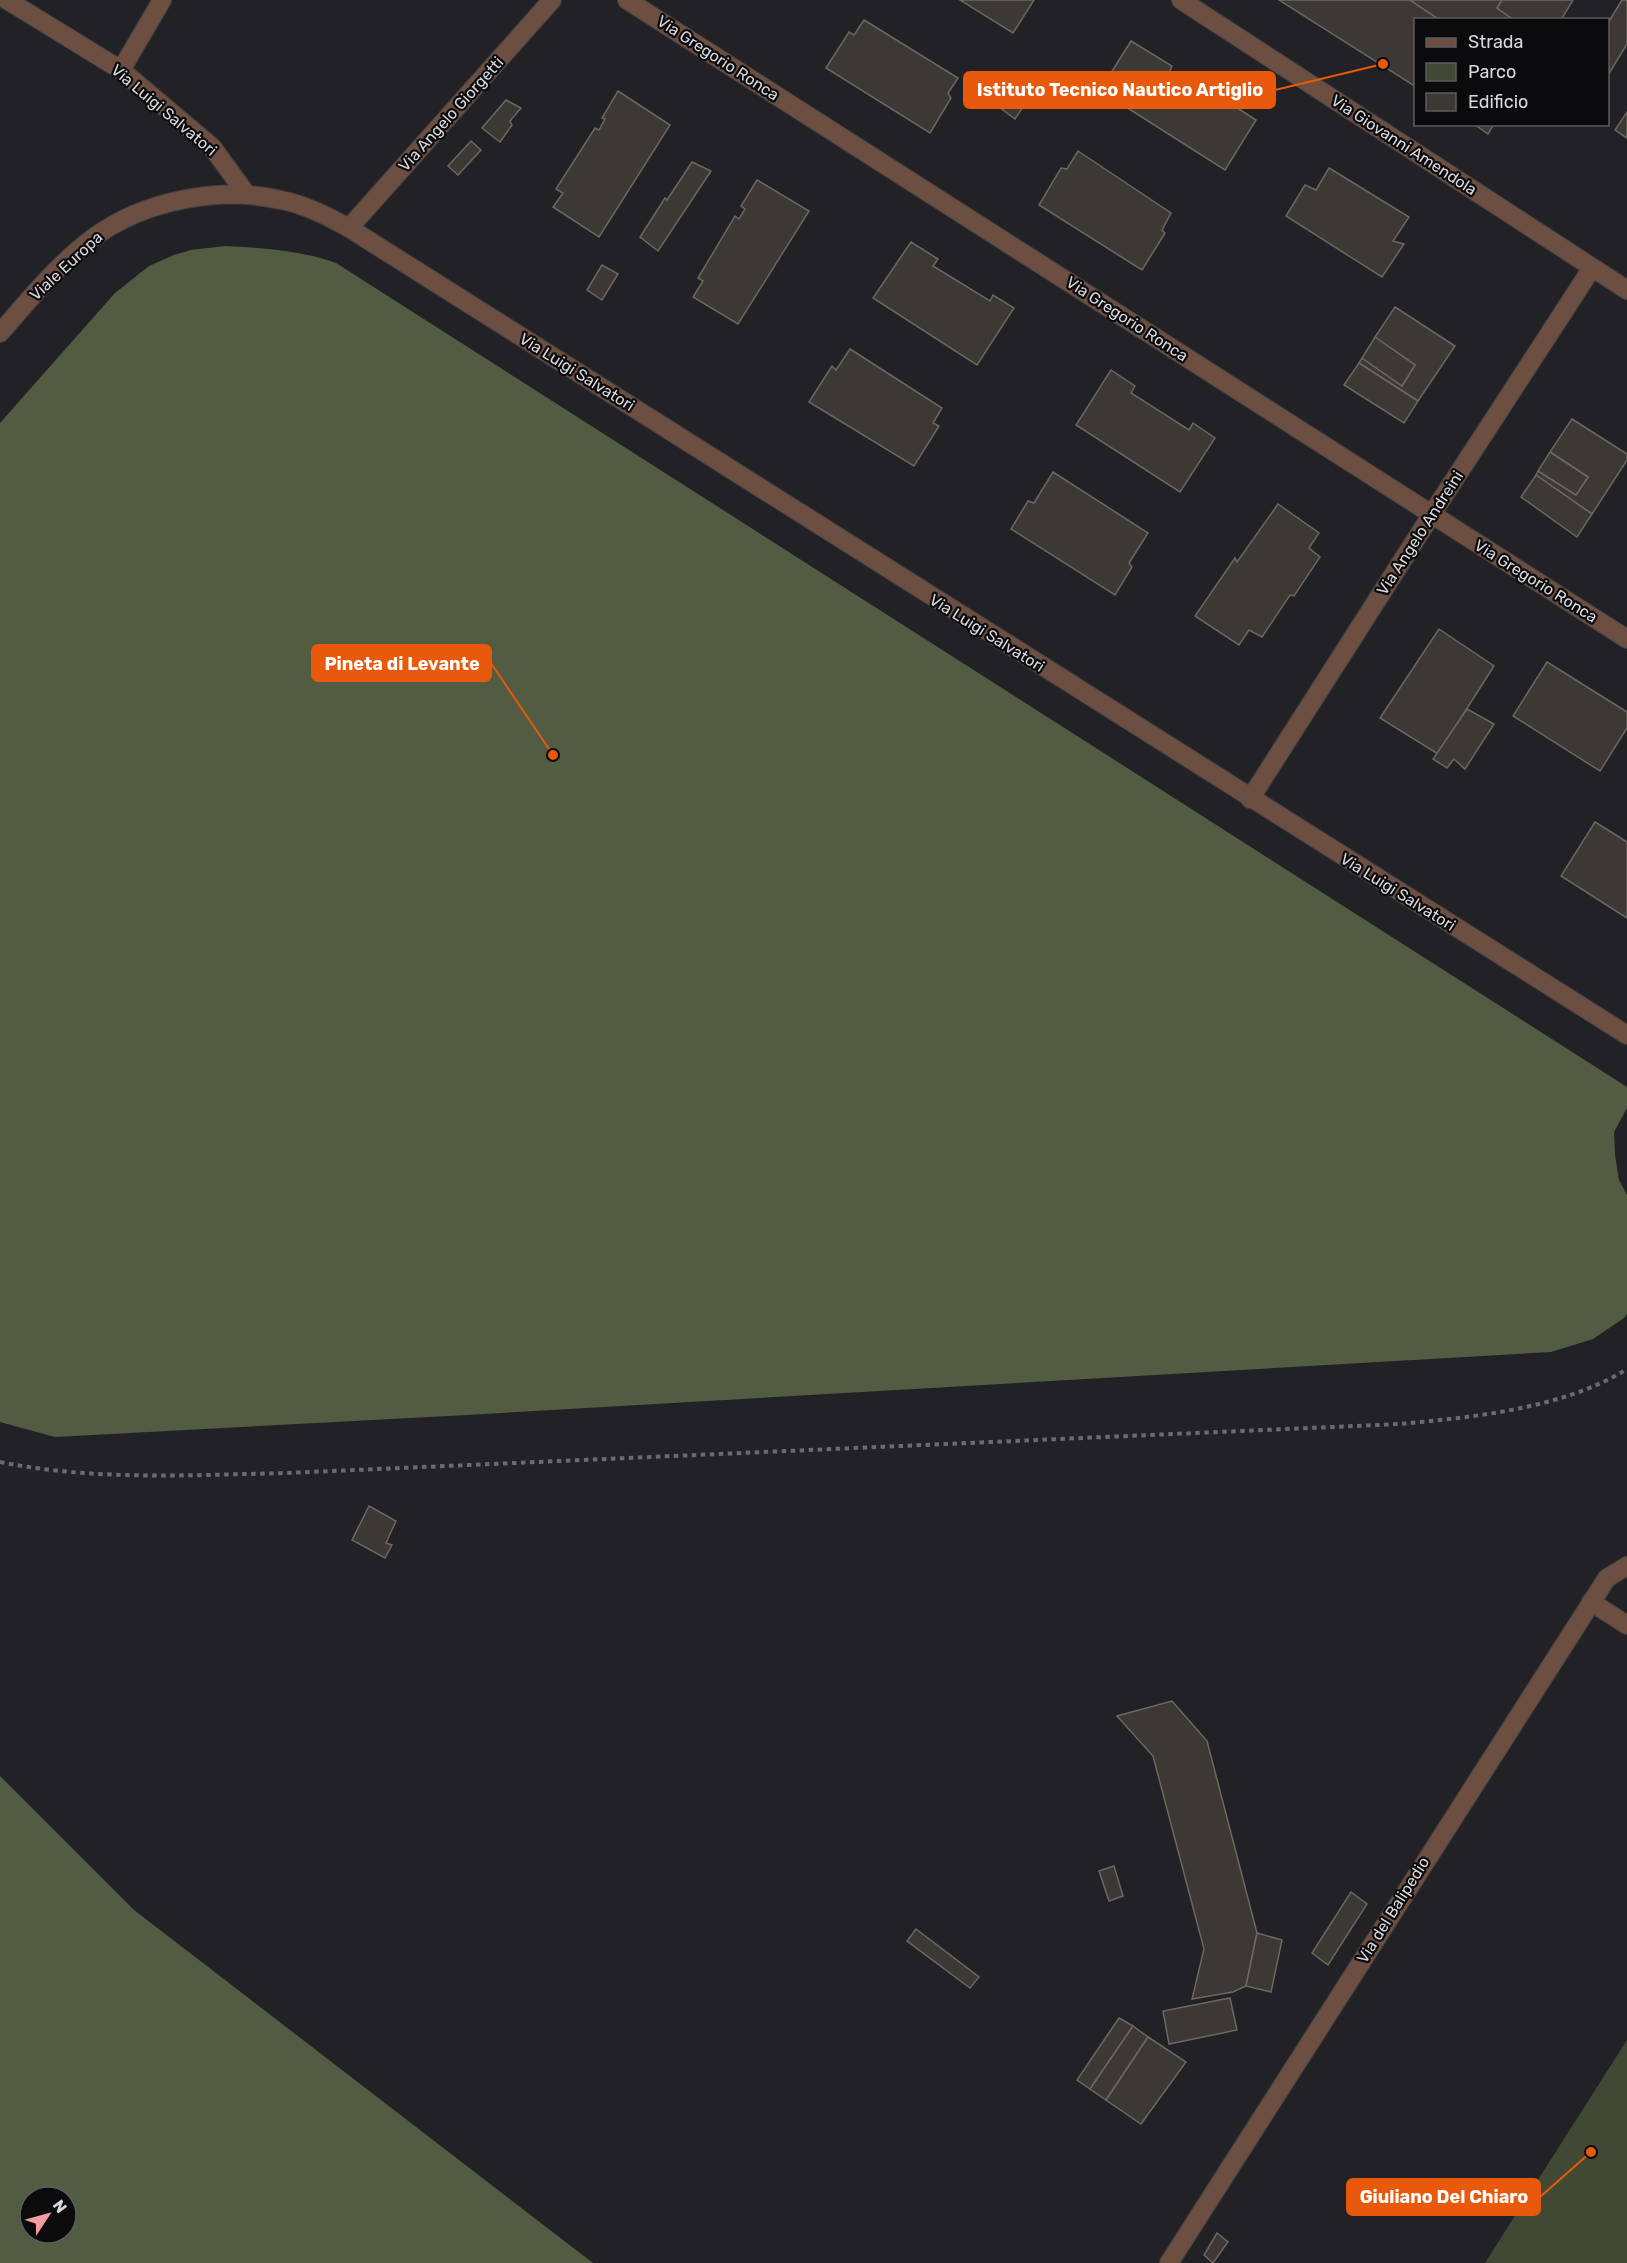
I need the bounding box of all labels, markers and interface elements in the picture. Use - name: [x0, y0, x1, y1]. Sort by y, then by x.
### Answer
- street label: Via Gregorio Ronca: [653, 11, 783, 105]
- legend: [1414, 18, 1609, 126]
- text: Strada: [1468, 31, 1524, 53]
- street label: Via Angelo Giorgetti: [395, 53, 507, 175]
- street label: Via Luigi Salvatori: [107, 60, 221, 160]
- text: Parco: [1468, 61, 1516, 83]
- callout: Istituto Tecnico Nautico Artiglio: [964, 72, 1275, 108]
- text: Istituto Tecnico Nautico Artiglio: [977, 79, 1263, 101]
- street label: Via Giovanni Amendola: [1328, 91, 1480, 199]
- text: Edificio: [1468, 91, 1528, 113]
- street label: Viale Europa: [26, 227, 106, 305]
- street label: Via Gregorio Ronca: [1062, 272, 1192, 366]
- street label: Via Luigi Salvatori: [516, 329, 638, 415]
- street label: Via Angelo Andreini: [1373, 467, 1467, 599]
- street label: Via Gregorio Ronca: [1471, 535, 1601, 627]
- street label: Via Luigi Salvatori: [926, 590, 1048, 676]
- callout: Pineta di Levante: [312, 645, 491, 681]
- text: Pineta di Levante: [324, 653, 480, 675]
- street label: Via Luigi Salvatori: [1337, 849, 1459, 935]
- street label: Via del Balipedio: [1353, 1853, 1433, 1967]
- callout: Giuliano Del Chiaro: [1347, 2179, 1540, 2215]
- north arrow: [18, 2185, 78, 2245]
- text: Giuliano Del Chiaro: [1360, 2186, 1528, 2208]
- text: N: [49, 2196, 71, 2217]

